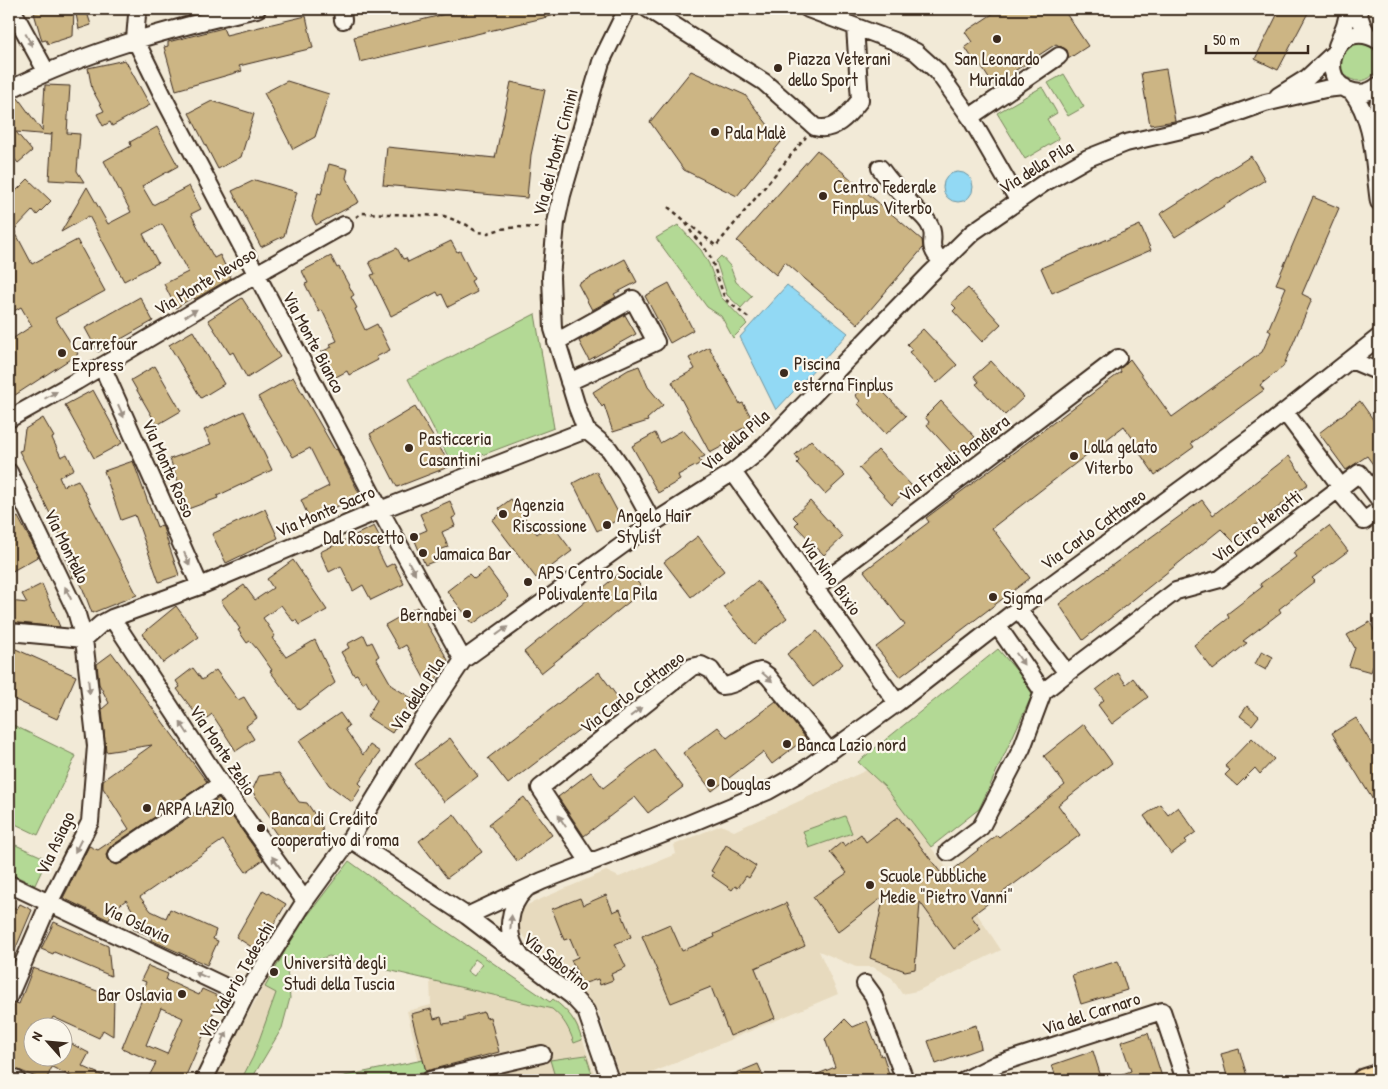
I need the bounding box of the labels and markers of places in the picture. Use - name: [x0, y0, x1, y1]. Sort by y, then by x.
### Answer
- marker: San Leonardo Murialdo: [991, 33, 1003, 45]
- place label: Piazza Veterani dello Sport: [788, 46, 891, 92]
- place label: San Leonardo Murialdo: [954, 46, 1040, 92]
- marker: Piazza Veterani dello Sport: [772, 62, 784, 74]
- place label: Pala Malè: [725, 120, 786, 145]
- marker: Pala Malè: [709, 126, 721, 138]
- place label: Centro Federale Finplus Viterbo: [832, 174, 937, 220]
- marker: Centro Federale Finplus Viterbo: [817, 190, 829, 202]
- place label: Carrefour Express: [72, 331, 138, 377]
- marker: Carrefour Express: [56, 347, 68, 359]
- place label: Piscina esterna Finplus: [794, 351, 893, 397]
- marker: Piscina esterna Finplus: [778, 367, 790, 379]
- place label: Pasticceria Casantini: [419, 426, 491, 472]
- place label: Lolla gelato Viterbo: [1084, 434, 1157, 480]
- marker: Pasticceria Casantini: [403, 442, 415, 454]
- marker: Lolla gelato Viterbo: [1068, 450, 1080, 462]
- place label: Agenzia Riscossione: [513, 492, 587, 538]
- place label: Angelo Hair Stylist: [617, 503, 692, 549]
- marker: Agenzia Riscossione: [497, 508, 509, 520]
- marker: Angelo Hair Stylist: [601, 519, 613, 531]
- place label: Dal Roscetto: [323, 525, 404, 550]
- marker: Dal Roscetto: [408, 531, 420, 543]
- place label: Jamaica Bar: [433, 541, 511, 566]
- marker: Jamaica Bar: [417, 547, 429, 559]
- place label: APS Centro Sociale Polivalente La Pila: [538, 560, 663, 606]
- marker: APS Centro Sociale Polivalente La Pila: [522, 576, 534, 588]
- place label: Sigma: [1003, 585, 1043, 610]
- marker: Sigma: [987, 591, 999, 603]
- place label: Bernabei: [400, 602, 457, 627]
- marker: Bernabei: [461, 608, 473, 620]
- place label: Banca Lazio nord: [797, 732, 906, 757]
- marker: Banca Lazio nord: [781, 738, 793, 750]
- place label: Douglas: [721, 771, 771, 796]
- marker: Douglas: [705, 777, 717, 789]
- place label: ARPA LAZIO: [157, 796, 234, 821]
- marker: ARPA LAZIO: [141, 802, 153, 814]
- place label: Banca di Credito cooperativo di roma: [271, 806, 399, 852]
- marker: Banca di Credito cooperativo di roma: [255, 822, 267, 834]
- place label: Scuole Pubbliche Medie "Pietro Vanni": [880, 863, 1013, 909]
- marker: Scuole Pubbliche Medie "Pietro Vanni": [864, 879, 876, 891]
- place label: Università degli Studi della Tuscia: [284, 950, 395, 996]
- marker: Università degli Studi della Tuscia: [268, 966, 280, 978]
- place label: Bar Oslavia: [98, 982, 172, 1007]
- marker: Bar Oslavia: [176, 988, 188, 1000]

